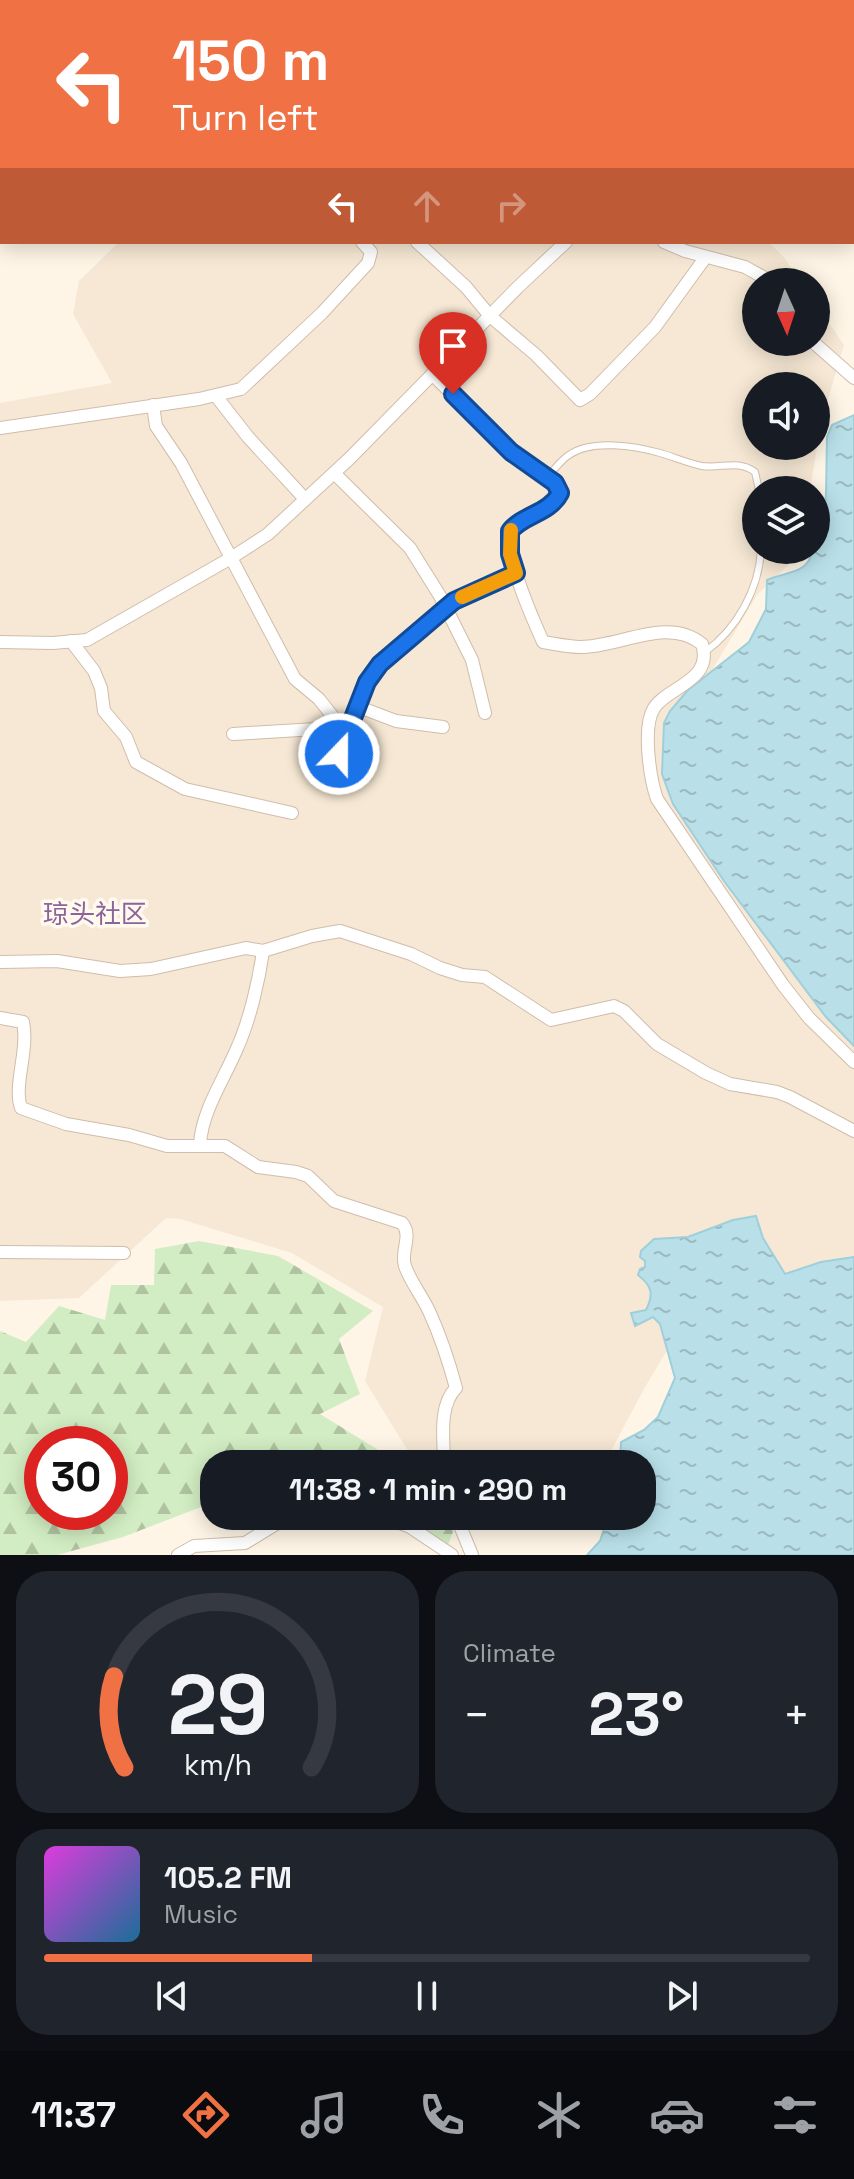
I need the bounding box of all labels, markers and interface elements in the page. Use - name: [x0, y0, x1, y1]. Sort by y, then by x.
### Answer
- text: 150 m: [172, 25, 329, 96]
- icon: left: [40, 32, 144, 136]
- text: Turn left: [172, 95, 319, 141]
- icon: left: [321, 184, 365, 228]
- icon: ahead: [405, 184, 449, 228]
- icon: right: [489, 184, 533, 228]
- north arrow: [742, 268, 830, 356]
- map controls: [742, 268, 830, 564]
- pin: [419, 312, 487, 394]
- icon: arrive: [431, 324, 475, 368]
- button: sound: [742, 372, 830, 460]
- button: layers: [742, 476, 830, 564]
- position arrow: [297, 712, 381, 796]
- district label: 琼头社区: [43, 897, 147, 931]
- speed limit sign: 30: [24, 1426, 128, 1530]
- text: 11:38 · 1 min · 290 m: [289, 1470, 567, 1509]
- text: Climate: [463, 1636, 556, 1670]
- text: 29: [167, 1652, 268, 1758]
- text: 23°: [589, 1676, 684, 1753]
- text: −: [463, 1687, 490, 1743]
- text: +: [783, 1687, 810, 1743]
- text: km/h: [183, 1747, 252, 1783]
- text: 105.2 FM: [164, 1858, 292, 1897]
- text: Music: [164, 1897, 238, 1931]
- icon: previous: [150, 1974, 194, 2018]
- icon: pause: [405, 1974, 449, 2018]
- icon: next: [660, 1974, 704, 2018]
- icon: directions: [178, 2087, 234, 2143]
- icon: music: [296, 2087, 352, 2143]
- icon: phone: [414, 2087, 470, 2143]
- icon: climate: [531, 2087, 587, 2143]
- icon: car: [649, 2087, 705, 2143]
- icon: filters: [767, 2087, 823, 2143]
- text: 11:37: [31, 2092, 116, 2138]

